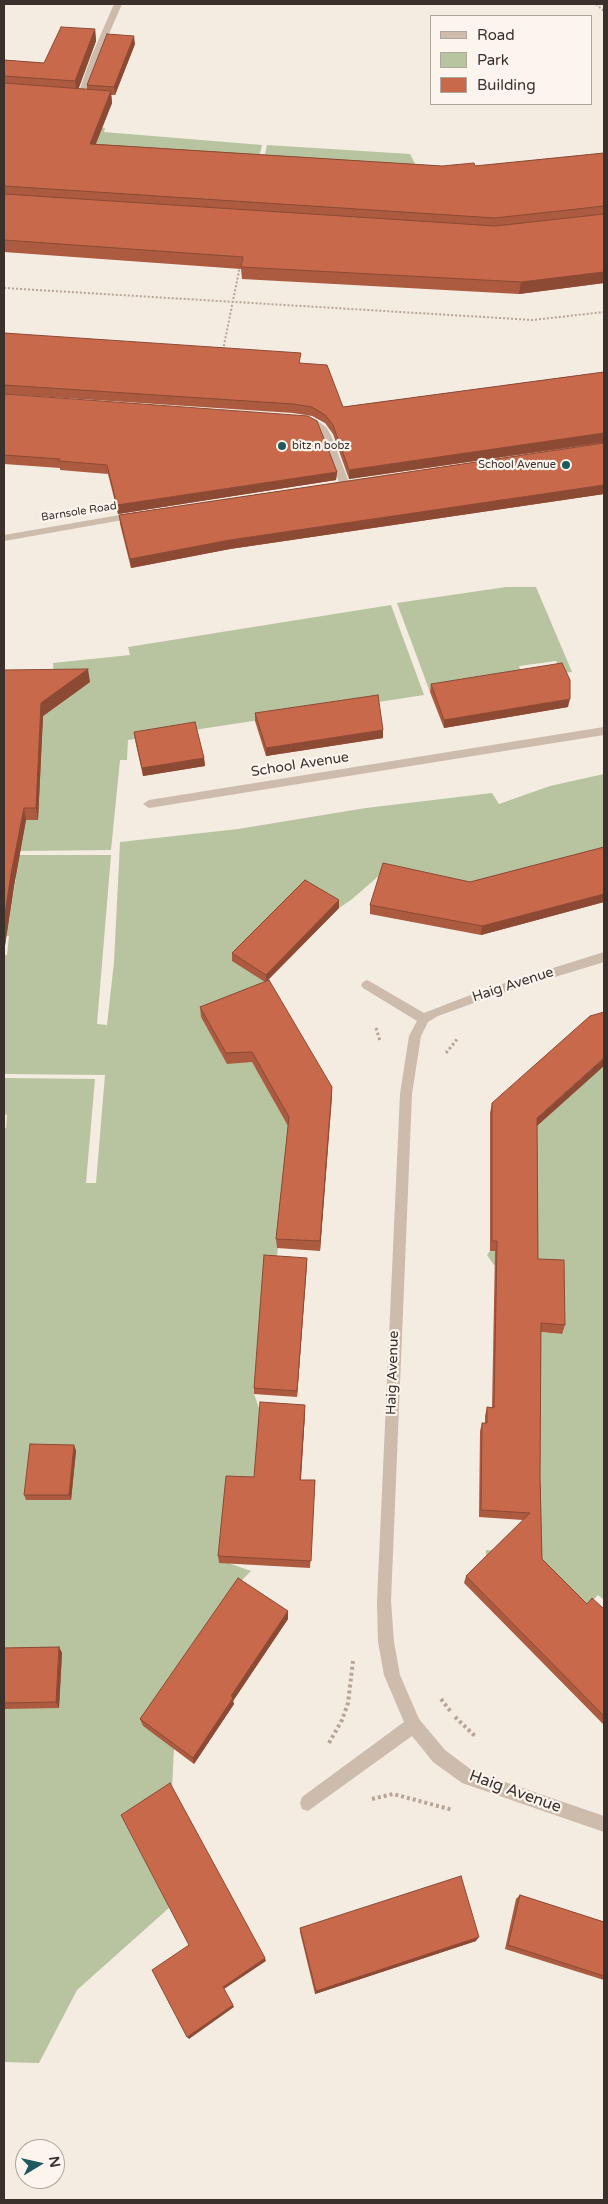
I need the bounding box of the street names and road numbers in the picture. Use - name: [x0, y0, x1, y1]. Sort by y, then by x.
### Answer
- street label: Barnsole Road: [40, 500, 118, 524]
- street label: School Avenue: [250, 749, 350, 781]
- street label: Haig Avenue: [470, 964, 556, 1006]
- street label: Haig Avenue: [383, 1330, 403, 1416]
- street label: Haig Avenue: [466, 1766, 564, 1818]

